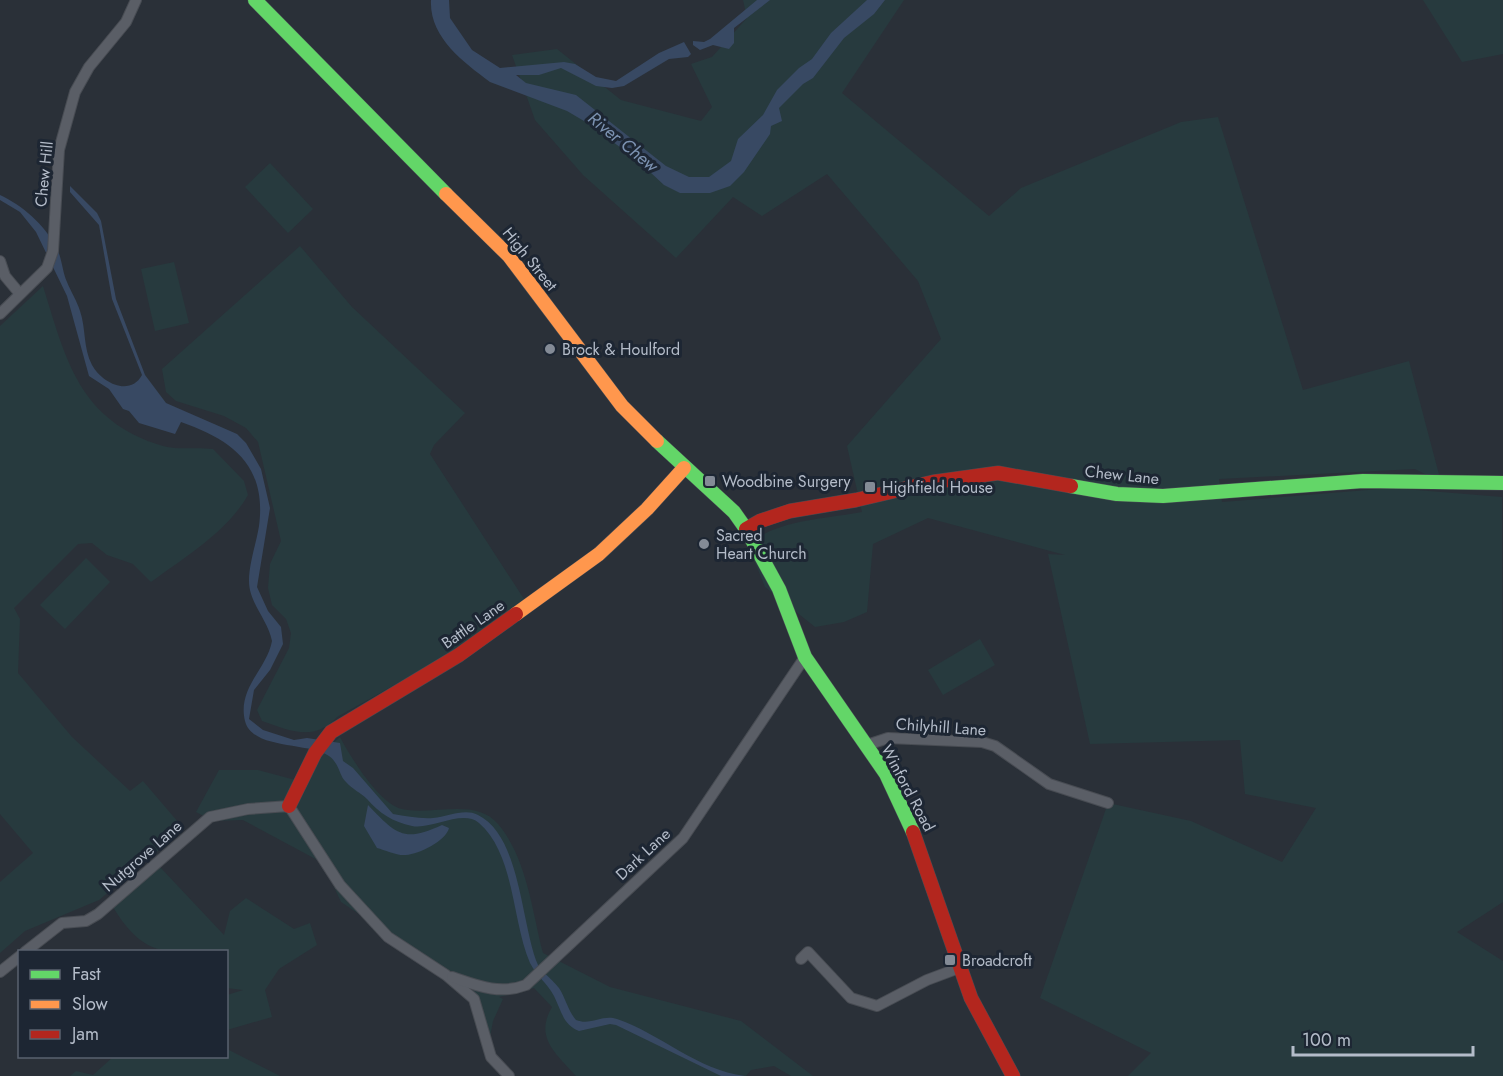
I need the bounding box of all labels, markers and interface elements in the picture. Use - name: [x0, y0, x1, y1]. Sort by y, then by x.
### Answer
- water label: River Chew: [582, 106, 665, 179]
- street label: Chew Hill: [29, 140, 59, 208]
- street label: High Street: [497, 222, 563, 296]
- place label: Brock & Houlford: [562, 338, 680, 361]
- marker: Brock & Houlford: [543, 342, 557, 356]
- street label: Chew Lane: [1084, 460, 1160, 490]
- place label: Woodbine Surgery: [722, 470, 852, 493]
- marker: Woodbine Surgery: [703, 474, 717, 488]
- place label: Highfield House: [882, 476, 993, 499]
- marker: Highfield House: [863, 480, 877, 494]
- place label: Sacred Heart Church: [716, 524, 807, 565]
- marker: Sacred Heart Church: [697, 537, 711, 551]
- street label: Battle Lane: [437, 594, 509, 654]
- street label: Chilyhill Lane: [895, 712, 987, 742]
- street label: Winford Road: [875, 740, 941, 836]
- street label: Nutgrove Lane: [97, 815, 187, 897]
- street label: Dark Lane: [610, 823, 676, 885]
- place label: Broadcroft: [962, 949, 1032, 972]
- legend: [18, 950, 228, 1058]
- marker: Broadcroft: [943, 953, 957, 967]
- text: Fast: [72, 961, 101, 987]
- text: Slow: [72, 991, 109, 1017]
- scale bar: [1293, 1019, 1473, 1057]
- text: Jam: [70, 1021, 99, 1047]
- text: 100 m: [1302, 1027, 1351, 1053]

